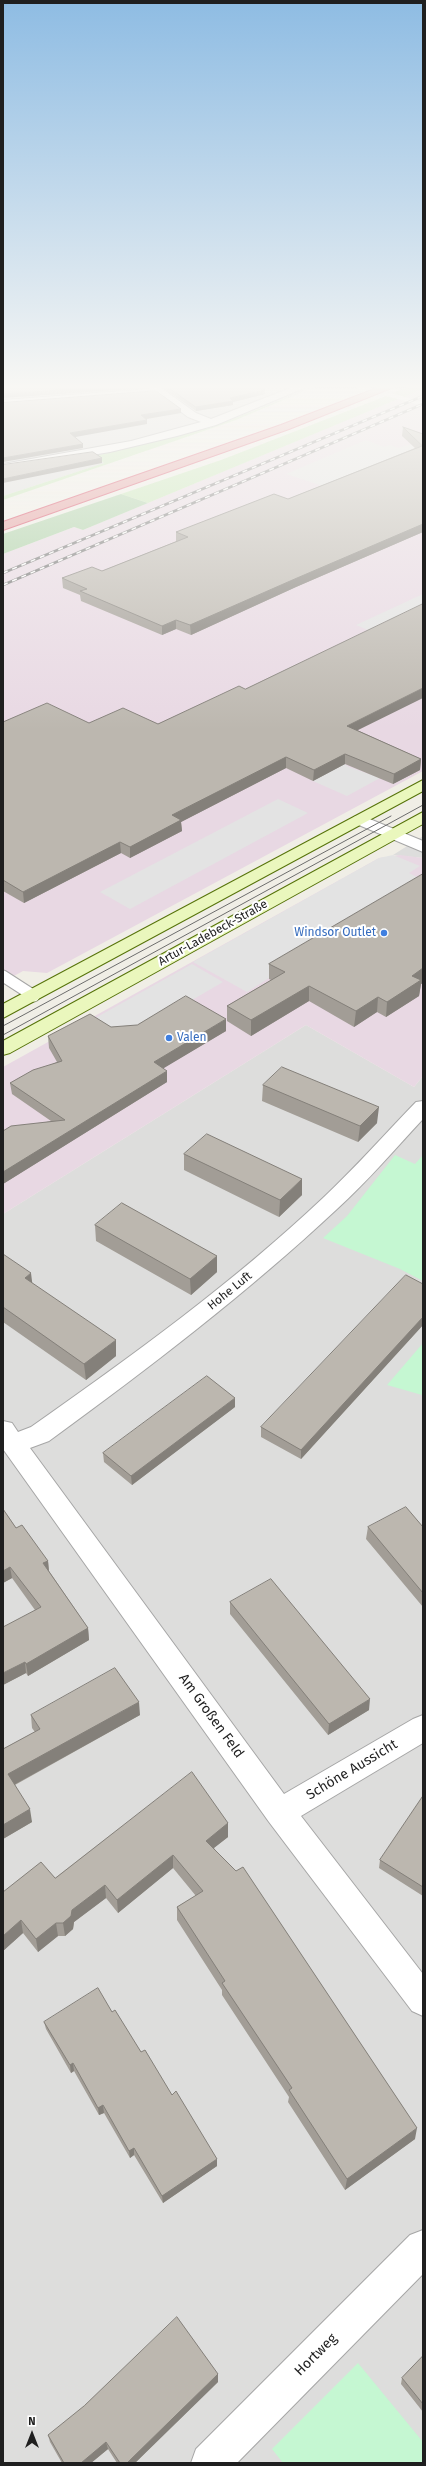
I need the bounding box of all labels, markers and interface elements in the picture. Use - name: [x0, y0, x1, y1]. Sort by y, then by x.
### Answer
- street label: Artur-Ladebeck-Straße: [156, 897, 270, 969]
- place label: Windsor Outlet: [294, 926, 376, 940]
- marker: Windsor Outlet: [379, 928, 389, 938]
- place label: Valen: [177, 1031, 207, 1045]
- marker: Valen: [164, 1033, 174, 1043]
- street label: Hohe Luft: [205, 1269, 255, 1313]
- street label: Am Großen Feld: [175, 1671, 247, 1761]
- street label: Schöne Aussicht: [303, 1736, 401, 1804]
- street label: Hortweg: [291, 2330, 341, 2380]
- north arrow: [12, 2414, 52, 2454]
- text: N: [28, 2415, 36, 2428]

